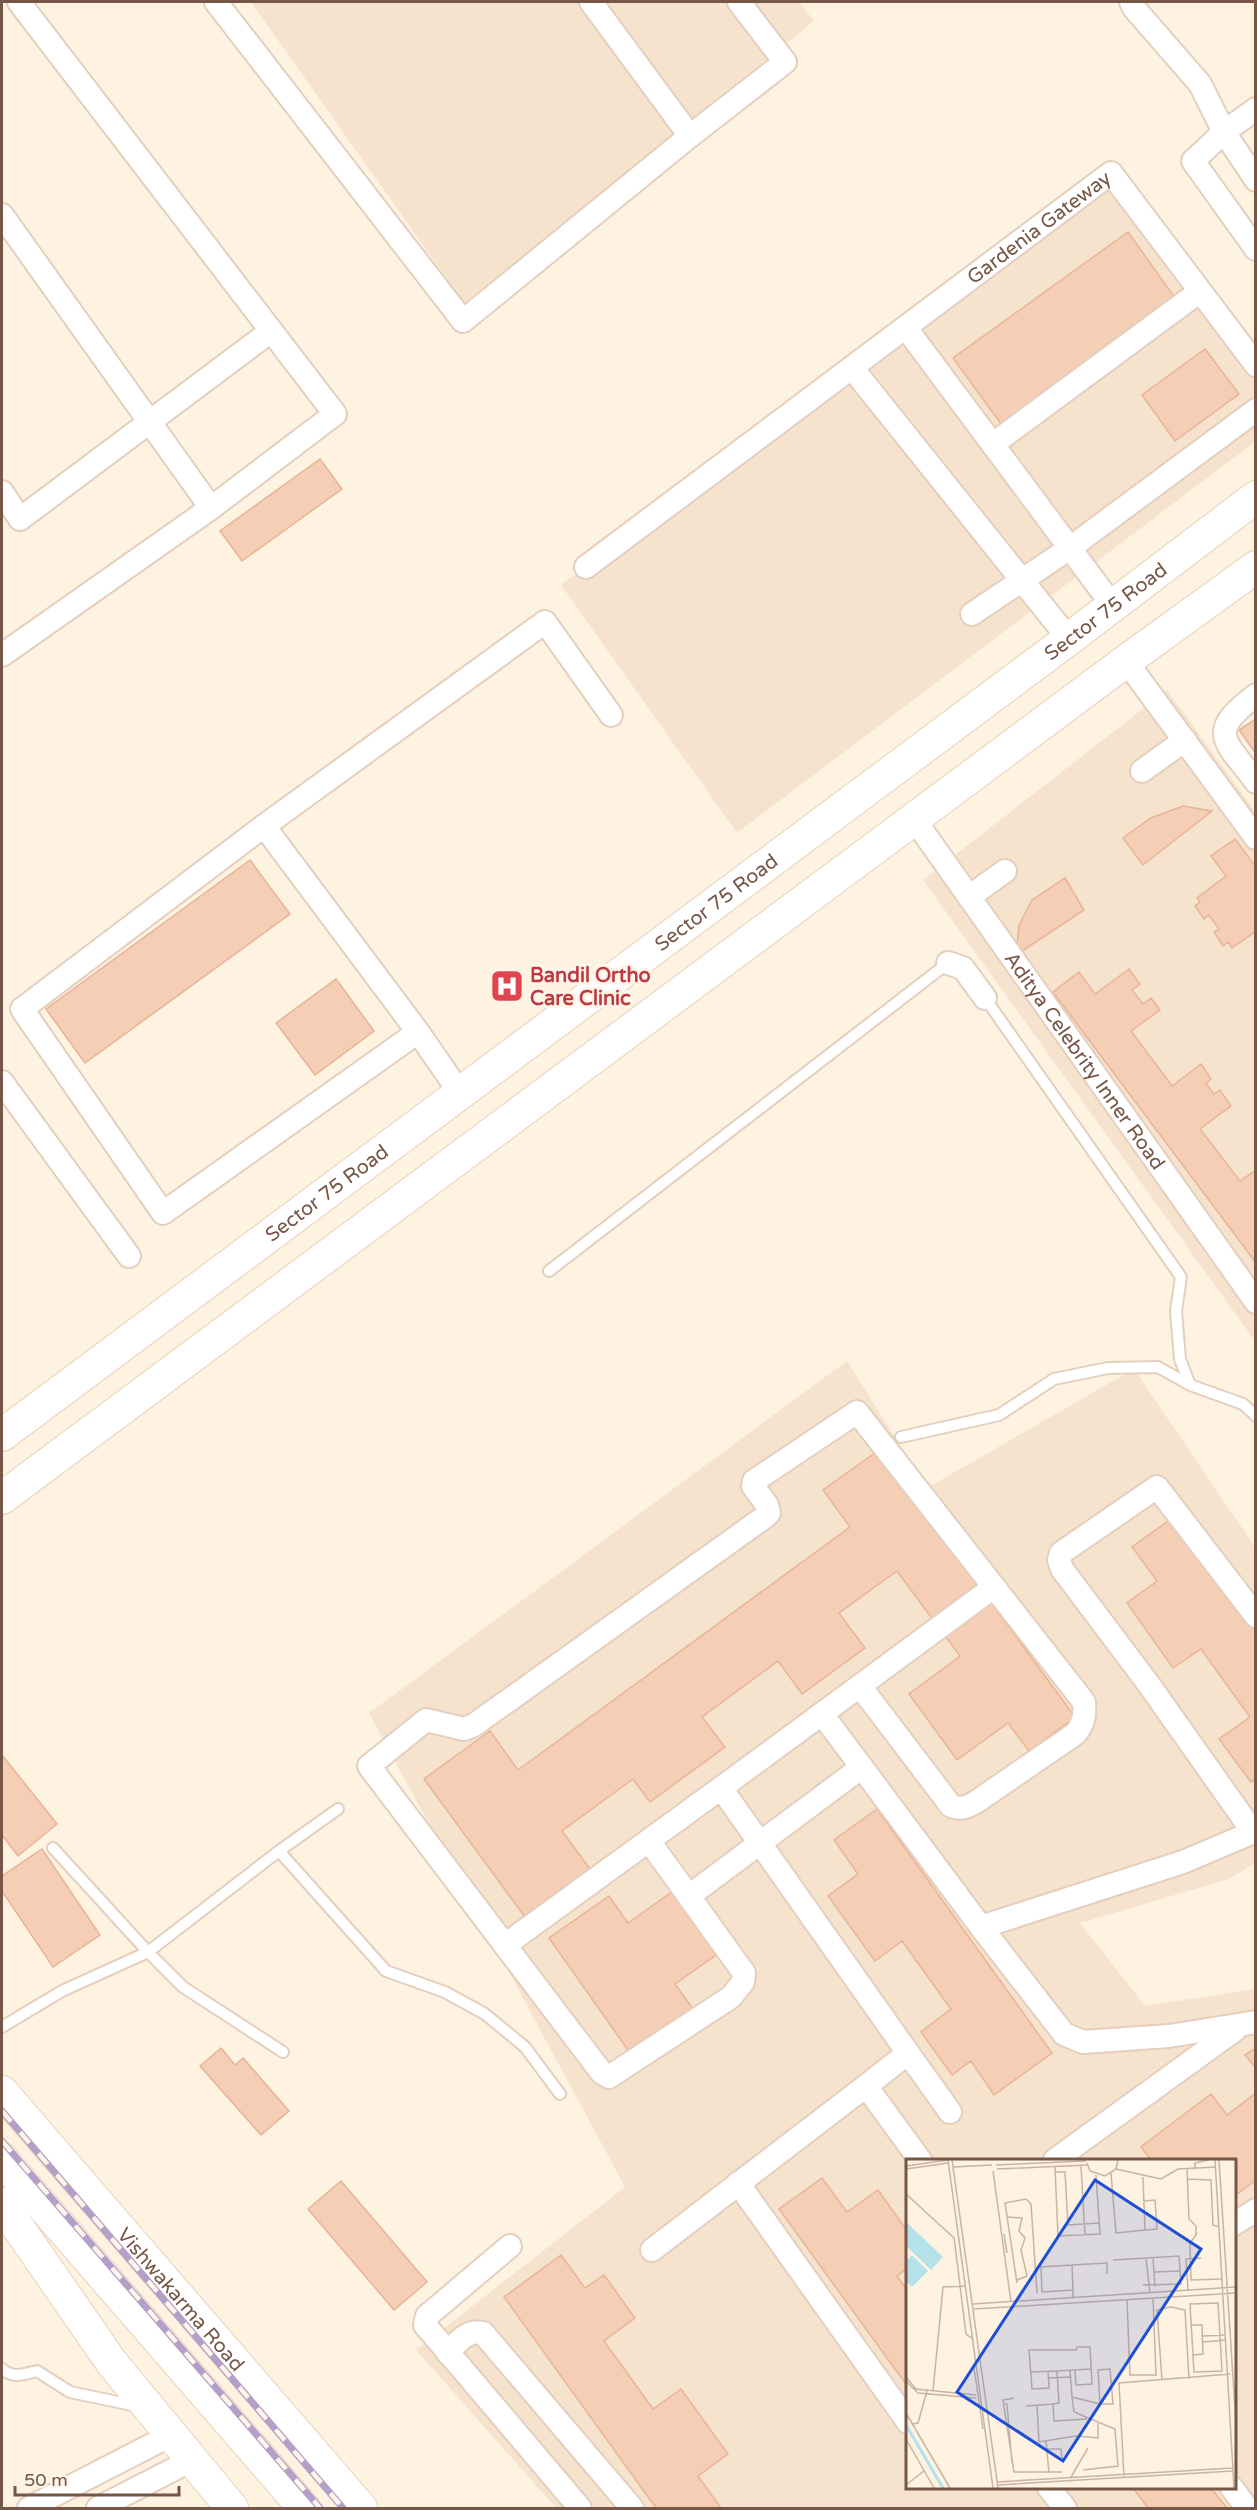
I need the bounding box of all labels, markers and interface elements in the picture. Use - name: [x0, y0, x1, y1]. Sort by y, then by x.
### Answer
- street label: Gardenia Gateway: [963, 166, 1116, 290]
- street label: Sector 75 Road: [1040, 558, 1172, 666]
- street label: Sector 75 Road: [650, 849, 783, 957]
- street label: Aditya Celebrity Inner Road: [999, 948, 1170, 1175]
- place label: Bandil Ortho Care Clinic: [530, 964, 651, 1011]
- hospital icon: Bandil Ortho Care Clinic: [489, 968, 525, 1004]
- street label: Sector 75 Road: [261, 1140, 394, 1247]
- inset map: [906, 2159, 1236, 2489]
- street label: Vishwakarma Road: [112, 2223, 249, 2377]
- scale bar: [15, 2459, 178, 2497]
- text: 50 m: [24, 2469, 68, 2491]

